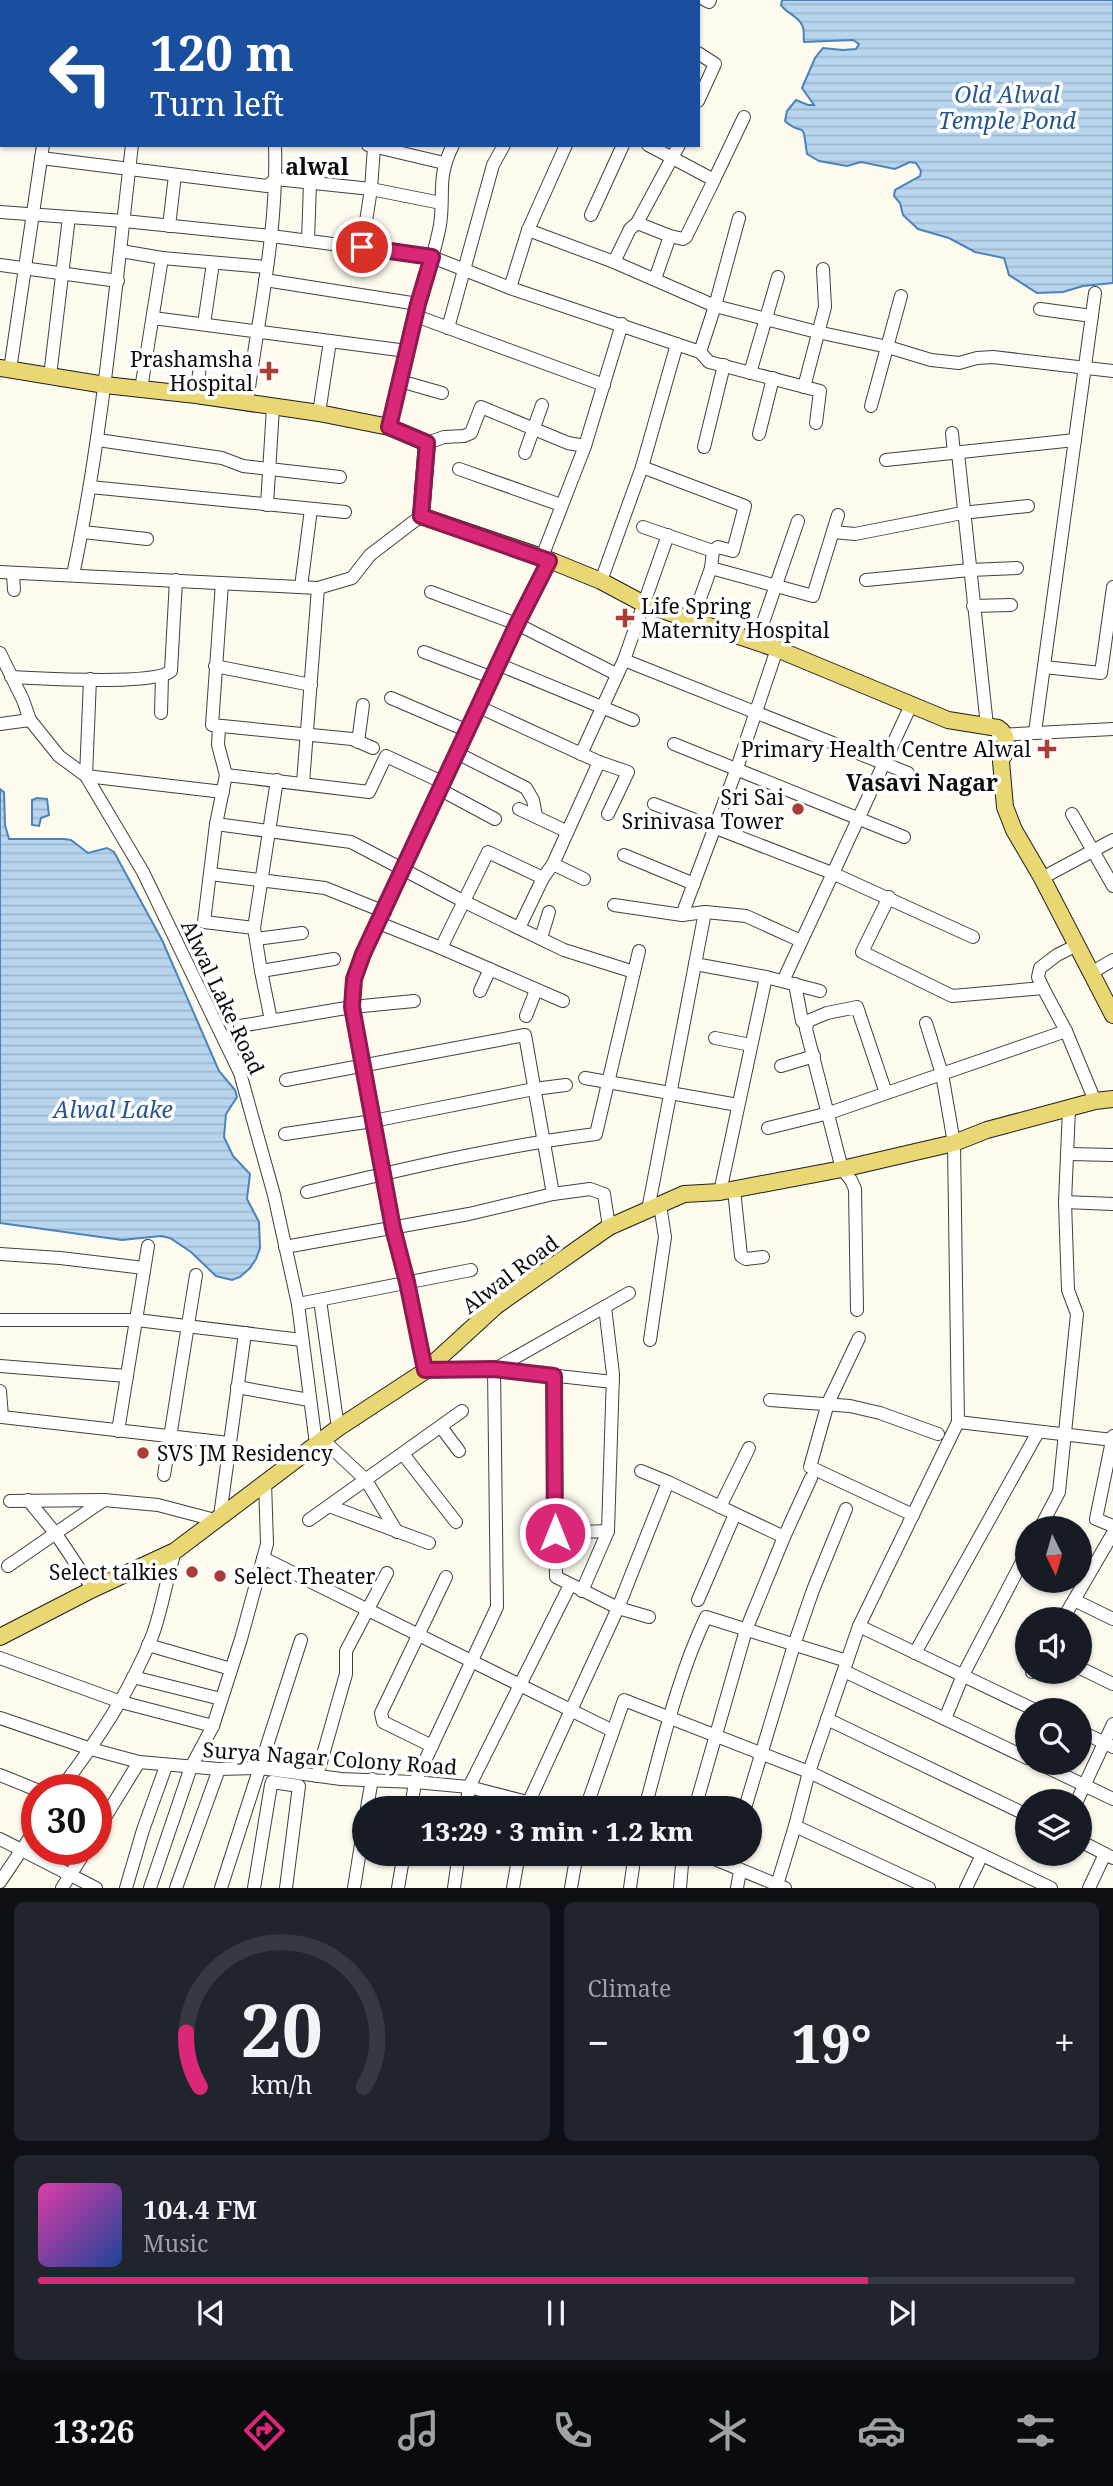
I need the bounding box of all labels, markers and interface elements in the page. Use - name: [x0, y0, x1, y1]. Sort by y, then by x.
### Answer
- text: 120 m: [150, 19, 294, 85]
- icon: left: [35, 28, 126, 119]
- water label: Old Alwal Temple Pond: [938, 78, 1076, 136]
- text: Turn left: [150, 82, 284, 125]
- district label: alwal: [285, 150, 349, 182]
- pin: [332, 217, 392, 277]
- icon: arrive: [343, 228, 381, 266]
- place label: Prashamsha Hospital: [130, 345, 253, 397]
- marker: Prashamsha Hospital: [259, 361, 279, 381]
- place label: Life Spring Maternity Hospital: [641, 592, 830, 644]
- marker: Life Spring Maternity Hospital: [615, 608, 635, 628]
- place label: Primary Health Centre Alwal: [741, 735, 1031, 763]
- marker: Primary Health Centre Alwal: [1037, 739, 1057, 759]
- district label: Vasavi Nagar: [846, 766, 998, 798]
- place label: Sri Sai Srinivasa Tower: [622, 783, 784, 835]
- marker: Sri Sai Srinivasa Tower: [790, 801, 806, 817]
- street label: Alwal Lake Road: [175, 915, 271, 1079]
- water label: Alwal Lake: [51, 1093, 173, 1125]
- street label: Alwal Road: [456, 1229, 564, 1319]
- place label: SVS JM Residency: [157, 1439, 333, 1467]
- marker: SVS JM Residency: [135, 1445, 151, 1461]
- position arrow: [518, 1496, 592, 1570]
- north arrow: [1015, 1516, 1092, 1592]
- map controls: [1015, 1516, 1092, 1866]
- place label: Select talkies: [49, 1558, 178, 1586]
- place label: Select Theater: [234, 1562, 375, 1590]
- marker: Select talkies: [184, 1564, 200, 1580]
- marker: Select Theater: [212, 1568, 228, 1584]
- button: sound: [1015, 1607, 1092, 1684]
- button: search: [1015, 1698, 1092, 1775]
- street label: Surya Nagar Colony Road: [202, 1735, 458, 1781]
- speed limit sign: 30: [21, 1774, 112, 1865]
- button: layers: [1015, 1789, 1092, 1866]
- text: 13:29 · 3 min · 1.2 km: [421, 1813, 693, 1849]
- text: Climate: [588, 1972, 671, 2004]
- text: 20: [241, 1980, 323, 2079]
- text: 19°: [792, 2007, 872, 2078]
- text: −: [588, 2016, 610, 2068]
- text: +: [1054, 2016, 1075, 2068]
- text: km/h: [251, 2067, 313, 2101]
- text: 104.4 FM: [143, 2191, 257, 2227]
- text: Music: [143, 2227, 208, 2259]
- icon: previous: [192, 2294, 230, 2332]
- icon: pause: [537, 2294, 575, 2332]
- icon: next: [883, 2294, 921, 2332]
- icon: directions: [240, 2406, 289, 2455]
- icon: music: [394, 2406, 443, 2455]
- icon: phone: [548, 2406, 597, 2455]
- icon: climate: [703, 2406, 752, 2455]
- icon: car: [857, 2406, 906, 2455]
- icon: filters: [1011, 2406, 1060, 2455]
- text: 13:26: [53, 2409, 135, 2452]

